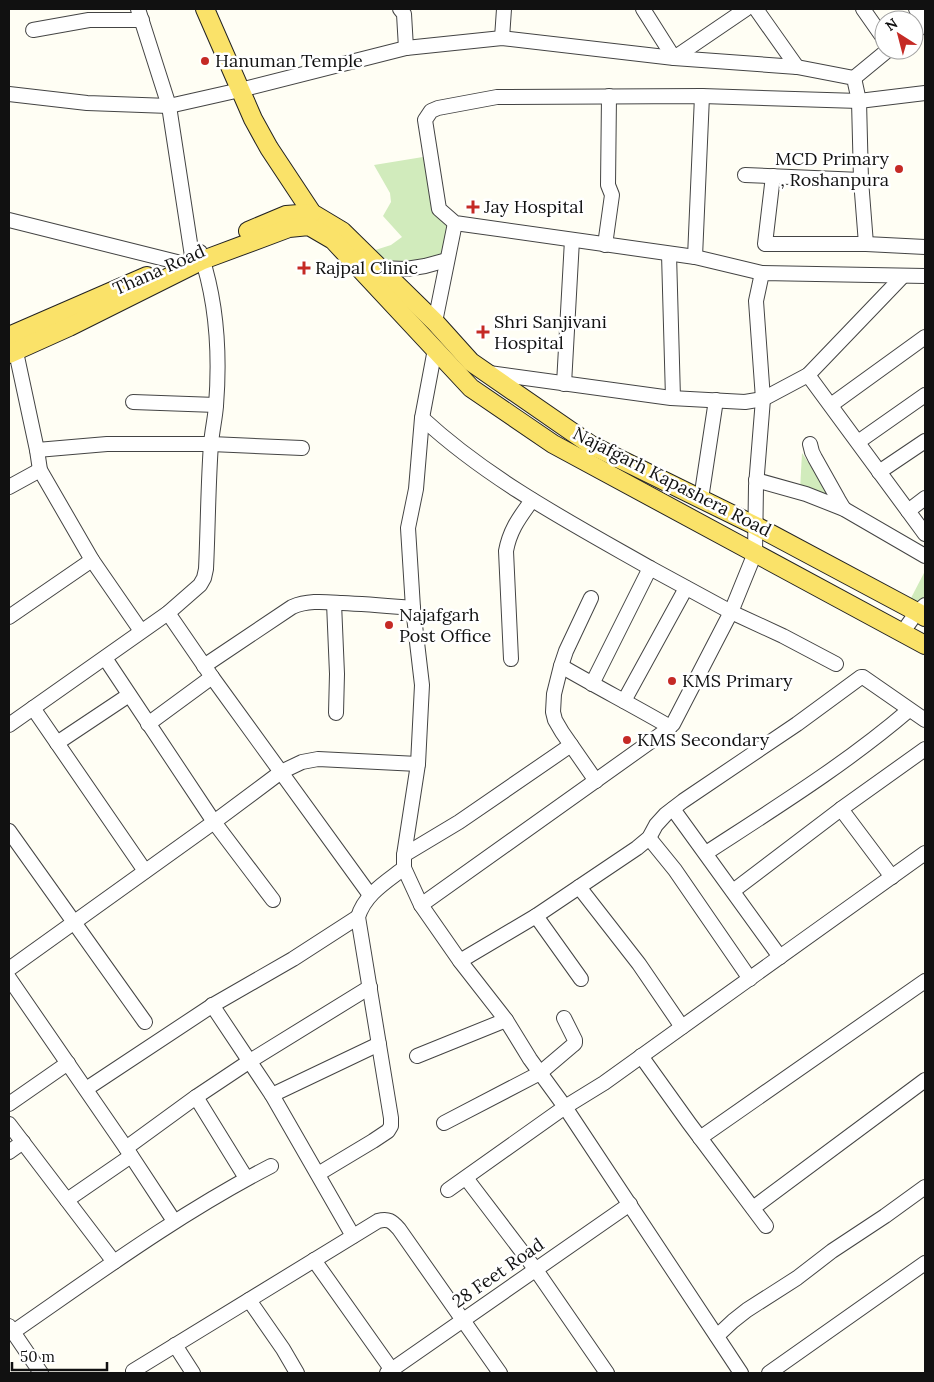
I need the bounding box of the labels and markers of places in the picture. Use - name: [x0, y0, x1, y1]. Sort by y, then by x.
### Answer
- place label: Hanuman Temple: [215, 49, 363, 72]
- marker: Hanuman Temple: [199, 55, 211, 67]
- place label: MCD Primary , Roshanpura: [775, 147, 889, 191]
- marker: MCD Primary , Roshanpura: [893, 163, 905, 175]
- place label: Jay Hospital: [483, 195, 584, 218]
- marker: Jay Hospital: [466, 200, 480, 214]
- place label: Rajpal Clinic: [315, 256, 418, 279]
- marker: Rajpal Clinic: [297, 261, 311, 275]
- place label: Shri Sanjivani Hospital: [494, 310, 607, 354]
- marker: Shri Sanjivani Hospital: [476, 325, 490, 339]
- place label: Najafgarh Post Office: [399, 603, 492, 647]
- marker: Najafgarh Post Office: [383, 619, 395, 631]
- place label: KMS Primary: [682, 669, 793, 692]
- marker: KMS Primary: [666, 675, 678, 687]
- place label: KMS Secondary: [637, 728, 770, 751]
- marker: KMS Secondary: [621, 734, 633, 746]

